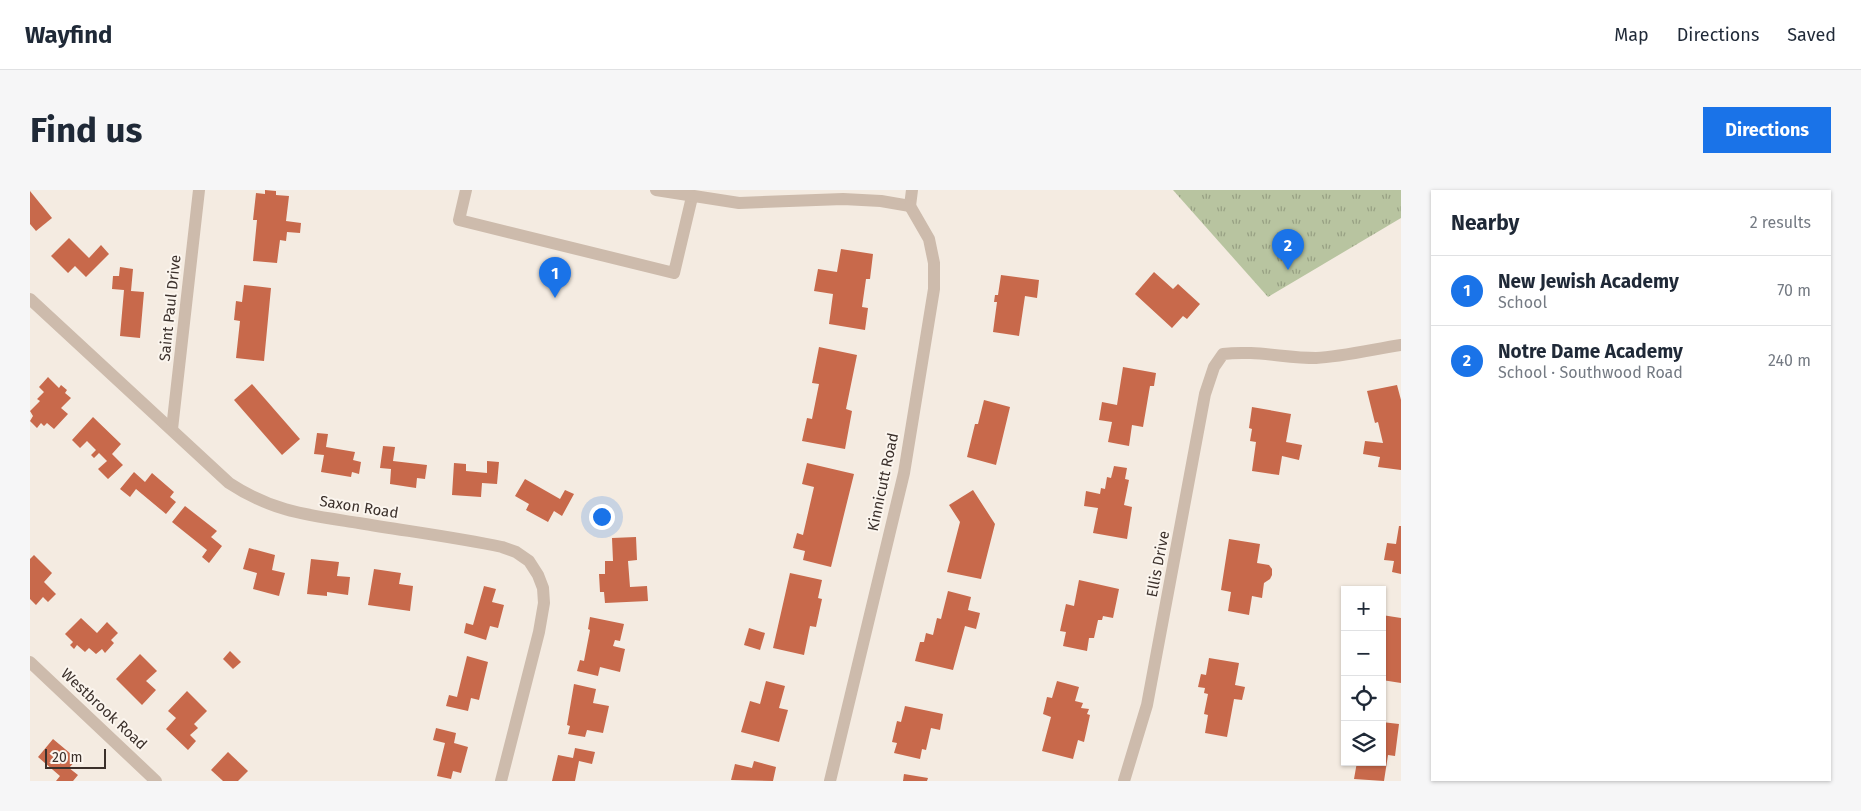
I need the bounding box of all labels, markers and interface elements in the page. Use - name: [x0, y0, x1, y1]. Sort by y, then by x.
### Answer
- text: Wayfind: [25, 21, 112, 49]
- text: Map: [1614, 24, 1649, 46]
- text: Directions: [1677, 24, 1759, 46]
- text: Saved: [1787, 24, 1836, 46]
- button: Directions: [1703, 107, 1831, 153]
- text: Find us: [30, 109, 142, 151]
- text: Nearby: [1451, 210, 1519, 236]
- text: 2 results: [1750, 213, 1811, 232]
- pin: 2: [1272, 229, 1304, 270]
- street label: Saint Paul Drive: [155, 254, 185, 362]
- pin: 1: [539, 257, 571, 298]
- text: New Jewish Academy: [1498, 270, 1679, 293]
- text: 1: [1463, 281, 1471, 300]
- text: 70 m: [1777, 281, 1811, 300]
- text: School: [1498, 293, 1547, 312]
- text: Notre Dame Academy: [1498, 340, 1683, 363]
- text: 2: [1463, 351, 1471, 370]
- text: 240 m: [1768, 351, 1811, 370]
- text: School · Southwood Road: [1498, 363, 1683, 382]
- street label: Kinnicutt Road: [864, 431, 902, 533]
- street label: Saxon Road: [318, 492, 400, 522]
- your location: [589, 504, 615, 530]
- street label: Ellis Drive: [1143, 529, 1173, 599]
- map controls: [1341, 586, 1386, 766]
- button: +: [1341, 586, 1386, 631]
- button: −: [1341, 631, 1386, 676]
- street label: Westbrook Road: [57, 665, 151, 753]
- button: locate: [1341, 676, 1386, 721]
- button: layers: [1341, 721, 1386, 766]
- scale bar: [45, 746, 106, 769]
- text: 20 m: [52, 749, 82, 766]

